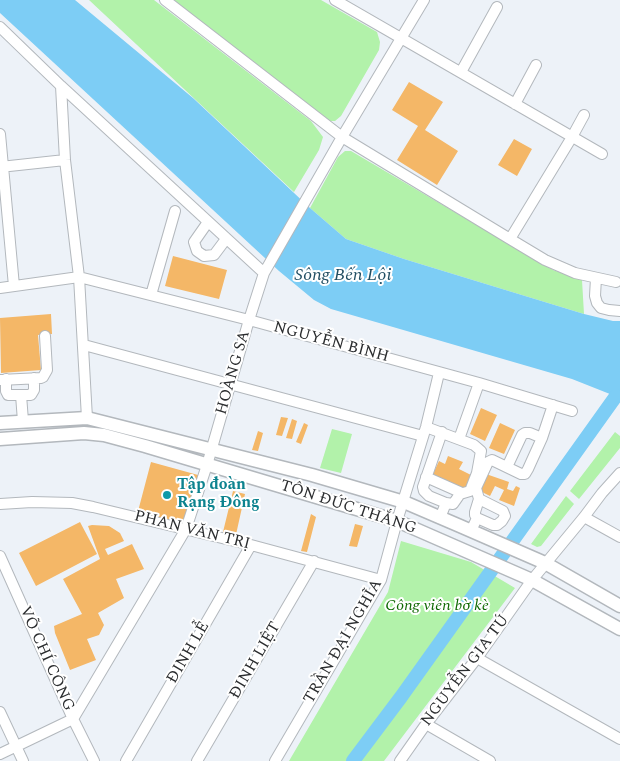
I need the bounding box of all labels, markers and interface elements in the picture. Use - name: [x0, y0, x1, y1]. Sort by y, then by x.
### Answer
- water label: Sông Bến Lội: [294, 265, 392, 287]
- street label: NGUYỄN BÌNH: [271, 318, 391, 368]
- street label: HOÀNG SA: [213, 329, 255, 417]
- place label: Tập đoàn Rạng Đông: [177, 476, 260, 514]
- street label: TÔN ĐỨC THẮNG: [277, 477, 419, 539]
- marker: Tập đoàn Rạng Đông: [161, 489, 173, 501]
- street label: PHAN VĂN TRỊ: [132, 507, 252, 555]
- street label: TRẦN ĐẠI NGHĨA: [301, 576, 387, 708]
- park label: Công viên bờ kè: [385, 597, 489, 617]
- street label: VÕ CHÍ CÔNG: [14, 604, 78, 714]
- street label: NGUYỄN GIA TÚ: [418, 611, 514, 731]
- street label: ĐINH LỄ: [164, 618, 214, 688]
- street label: ĐINH LIỆT: [226, 619, 286, 703]

